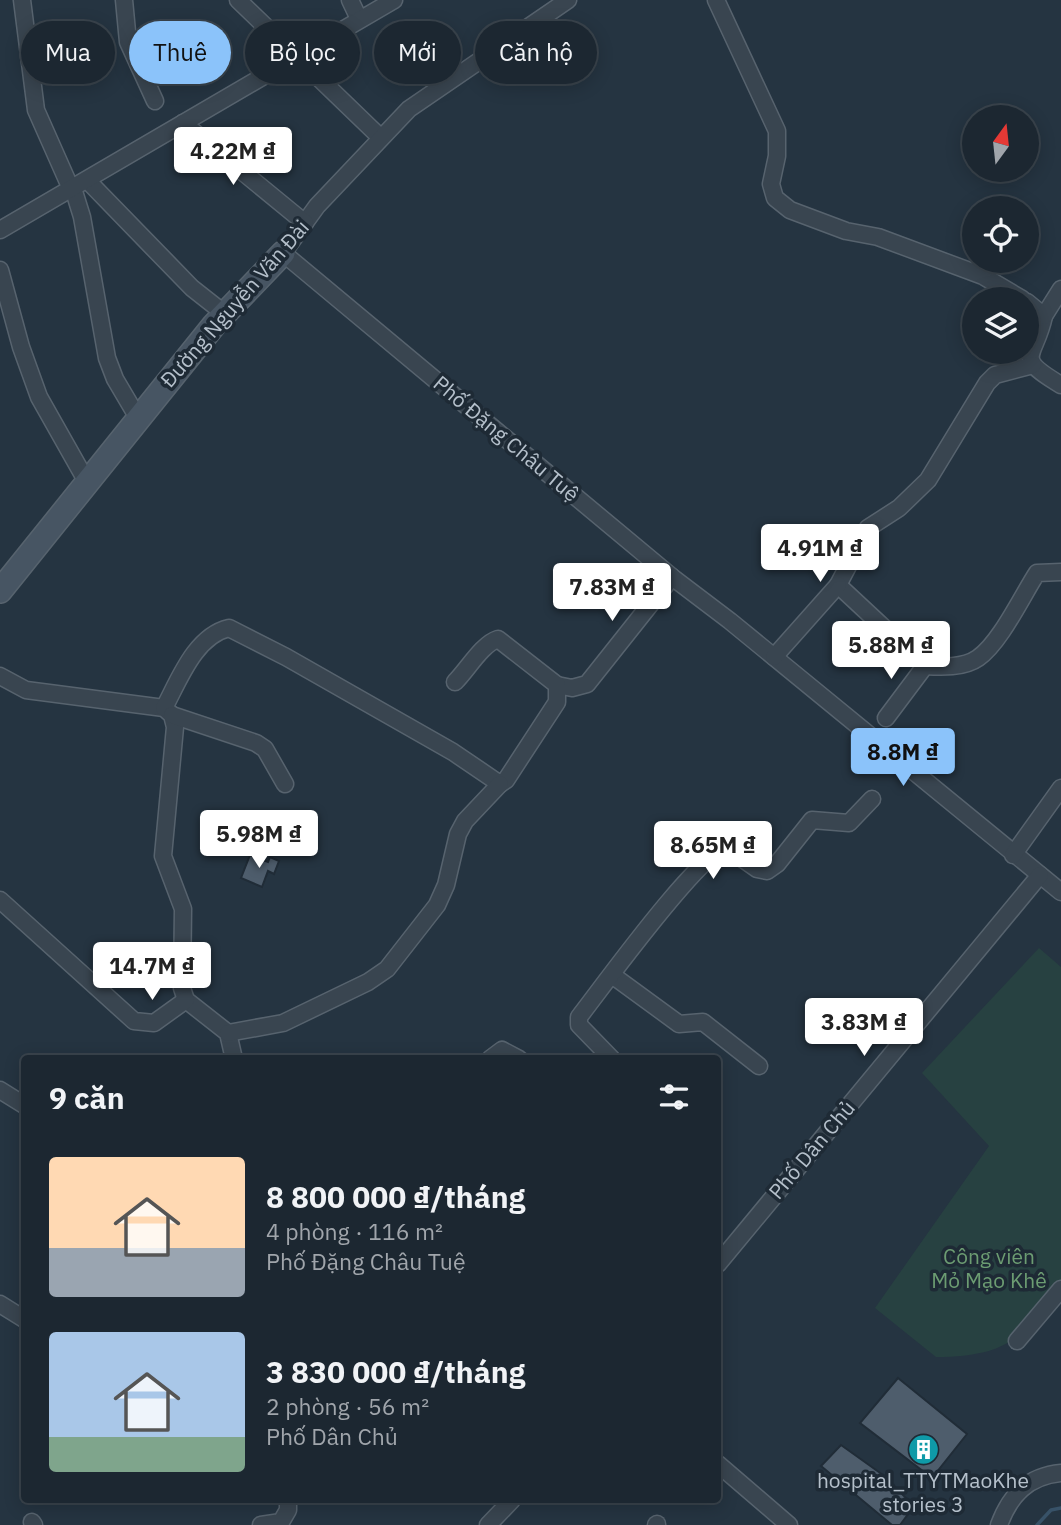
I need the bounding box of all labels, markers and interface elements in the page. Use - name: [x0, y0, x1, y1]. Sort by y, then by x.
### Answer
- chip: Mua: [21, 21, 115, 84]
- chip: Thuê: [129, 21, 231, 84]
- chip: Bộ lọc: [245, 21, 360, 84]
- chip: Mới: [374, 21, 461, 84]
- chip: Căn hộ: [475, 21, 597, 84]
- north arrow: [962, 105, 1040, 182]
- map controls: [962, 105, 1039, 364]
- pin: 4.22M ₫: [168, 128, 298, 187]
- text: 4.22M ₫: [190, 135, 276, 165]
- button: locate: [962, 196, 1039, 273]
- street label: Đường Nguyễn Văn Đài: [154, 214, 315, 393]
- button: layers: [962, 287, 1039, 364]
- street label: Phố Đặng Châu Tuệ: [428, 369, 585, 508]
- pin: 4.91M ₫: [755, 524, 885, 584]
- text: 4.91M ₫: [777, 532, 863, 562]
- pin: 7.83M ₫: [547, 564, 677, 623]
- text: 7.83M ₫: [569, 571, 655, 601]
- pin: 5.88M ₫: [826, 622, 956, 681]
- text: 5.88M ₫: [848, 629, 934, 659]
- pin: 8.8M ₫: [846, 728, 960, 788]
- text: 8.8M ₫: [867, 736, 939, 766]
- pin: 5.98M ₫: [194, 810, 324, 870]
- text: 5.98M ₫: [216, 818, 302, 848]
- pin: 8.65M ₫: [648, 822, 778, 881]
- text: 8.65M ₫: [670, 829, 756, 859]
- pin: 14.7M ₫: [87, 942, 217, 1002]
- text: 14.7M ₫: [109, 950, 195, 980]
- pin: 3.83M ₫: [799, 998, 929, 1058]
- text: 3.83M ₫: [821, 1006, 907, 1036]
- text: 9 căn: [49, 1078, 125, 1117]
- icon: filters: [655, 1078, 693, 1116]
- street label: Phố Dân Chủ: [762, 1094, 861, 1204]
- text: 8 800 000 ₫/tháng: [266, 1177, 525, 1216]
- icon: home: [105, 1185, 189, 1269]
- text: 4 phòng · 116 m²: [266, 1216, 443, 1246]
- park label: Công viên Mỏ Mạo Khê: [931, 1242, 1047, 1294]
- text: Phố Đặng Châu Tuệ: [266, 1246, 466, 1276]
- text: 3 830 000 ₫/tháng: [266, 1352, 525, 1391]
- icon: home: [105, 1360, 189, 1444]
- text: 2 phòng · 56 m²: [266, 1391, 429, 1421]
- text: Phố Dân Chủ: [266, 1421, 398, 1451]
- building icon: hospital_TTYTMaoKhe stories 3: [906, 1432, 940, 1466]
- place label: hospital_TTYTMaoKhe stories 3: [817, 1466, 1029, 1518]

